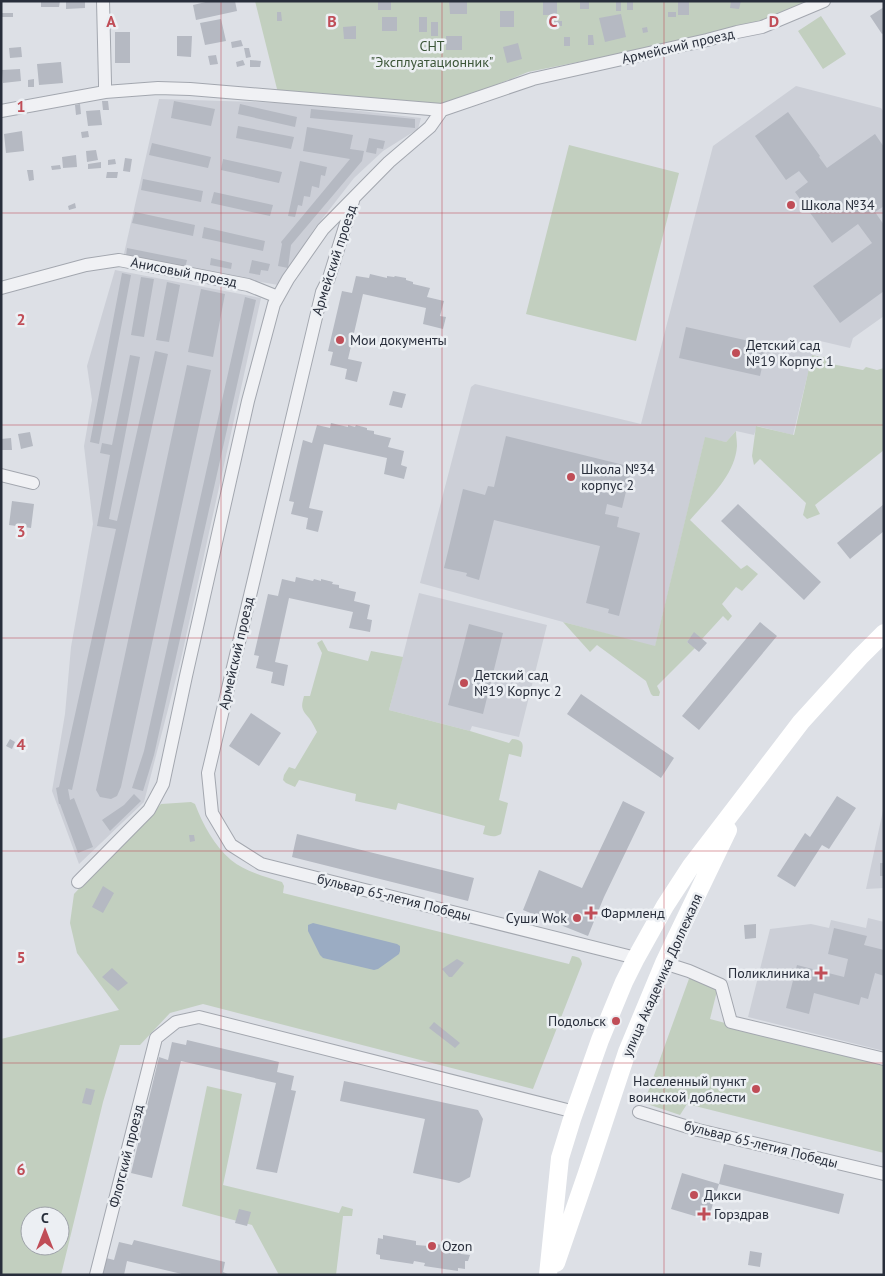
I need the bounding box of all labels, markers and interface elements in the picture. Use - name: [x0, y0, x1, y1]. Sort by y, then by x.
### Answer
- text: A: [106, 11, 116, 31]
- text: B: [327, 11, 337, 31]
- text: C: [549, 11, 558, 31]
- text: D: [769, 11, 779, 31]
- street label: Армейский проезд: [620, 24, 736, 68]
- park label: СНТ "Эксплуатационник": [370, 37, 494, 71]
- text: 1: [16, 96, 26, 116]
- place label: Школа №34: [801, 196, 875, 214]
- marker: Школа №34: [785, 199, 797, 211]
- street label: Армейский проезд: [308, 202, 360, 317]
- street label: Анисовый проезд: [129, 253, 239, 291]
- text: 2: [16, 309, 26, 329]
- place label: Мои документы: [350, 331, 447, 349]
- marker: Мои документы: [334, 334, 346, 346]
- place label: Детский сад №19 Корпус 1: [746, 336, 834, 370]
- marker: Детский сад №19 Корпус 1: [730, 347, 742, 359]
- place label: Школа №34 корпус 2: [581, 460, 655, 494]
- marker: Школа №34 корпус 2: [565, 471, 577, 483]
- text: 3: [16, 521, 26, 541]
- street label: Армейский проезд: [214, 595, 258, 711]
- place label: Детский сад №19 Корпус 2: [474, 666, 562, 700]
- marker: Детский сад №19 Корпус 2: [458, 677, 470, 689]
- text: 4: [16, 734, 26, 754]
- street label: бульвар 65-летия Победы: [315, 869, 473, 925]
- street label: улица Академика Доллежаля: [618, 891, 706, 1059]
- place label: Фармленд: [601, 904, 665, 922]
- marker: Фармленд: [585, 907, 597, 919]
- place label: Суши Wok: [506, 909, 567, 927]
- marker: Суши Wok: [571, 912, 583, 924]
- text: 5: [16, 947, 26, 967]
- place label: Поликлиника: [728, 964, 810, 982]
- marker: Поликлиника: [814, 966, 828, 980]
- place label: Подольск: [548, 1012, 606, 1030]
- marker: Подольск: [610, 1015, 622, 1027]
- place label: Населенный пункт воинской доблести: [629, 1072, 746, 1106]
- marker: Населенный пункт воинской доблести: [750, 1083, 762, 1095]
- street label: Флотский проезд: [104, 1102, 148, 1209]
- street label: бульвар 65-летия Победы: [682, 1116, 840, 1172]
- text: 6: [16, 1159, 26, 1179]
- place label: Дикси: [704, 1186, 742, 1204]
- marker: Дикси: [688, 1189, 700, 1201]
- place label: Горздрав: [714, 1205, 769, 1223]
- north arrow: [20, 1206, 70, 1256]
- marker: Горздрав: [698, 1208, 710, 1220]
- text: С: [41, 1209, 49, 1227]
- place label: Ozon: [442, 1237, 472, 1255]
- marker: Ozon: [426, 1240, 438, 1252]

